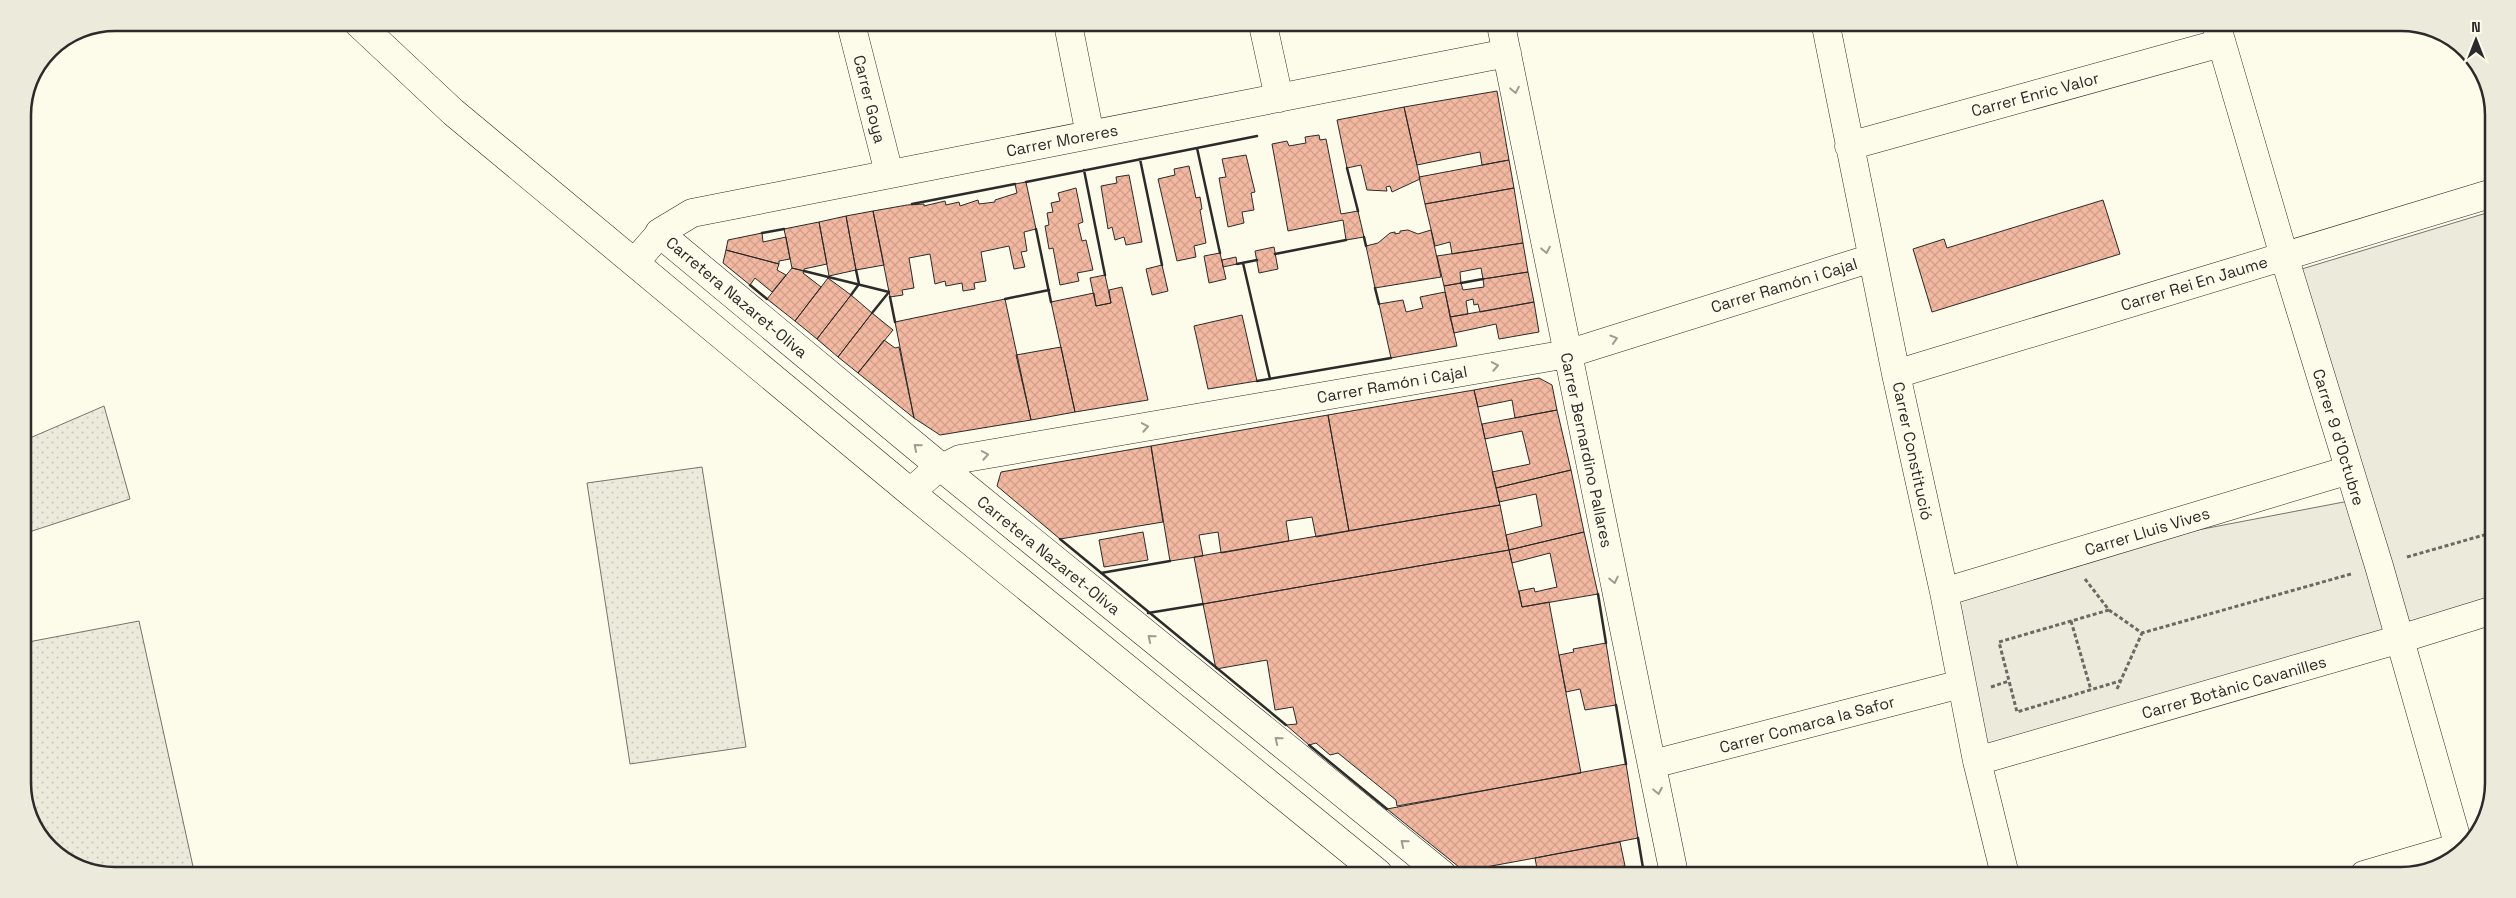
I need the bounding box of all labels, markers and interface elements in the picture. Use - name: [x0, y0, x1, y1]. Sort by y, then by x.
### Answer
- north arrow: [2451, 15, 2501, 65]
- text: N: [2471, 18, 2481, 36]
- street label: Carrer Goya: [848, 53, 891, 145]
- street label: Carrer Enric Valor: [1969, 67, 2101, 122]
- one-way arrow: [1509, 86, 1519, 95]
- street label: Carrer Moreres: [1004, 119, 1120, 162]
- street label: Carretera Nazaret-Oliva: [661, 232, 812, 363]
- one-way arrow: [1541, 245, 1551, 254]
- street label: Carrer Rei En Jaume: [2118, 251, 2270, 316]
- street label: Carrer Ramón i Cajal: [1708, 253, 1860, 318]
- one-way arrow: [1609, 335, 1617, 345]
- street label: Carrer Bernardino Pallares: [1556, 351, 1617, 550]
- street label: Carrer Ramón i Cajal: [1315, 361, 1469, 408]
- one-way arrow: [1490, 362, 1499, 372]
- street label: Carrer 9 d'Octubre: [2308, 366, 2369, 508]
- street label: Carrer Constitució: [1888, 380, 1937, 522]
- one-way arrow: [1141, 423, 1149, 433]
- one-way arrow: [914, 444, 923, 452]
- one-way arrow: [980, 451, 989, 461]
- street label: Carretera Nazaret-Oliva: [973, 491, 1125, 620]
- street label: Carrer Lluis Vives: [2082, 502, 2212, 560]
- one-way arrow: [1609, 576, 1619, 585]
- one-way arrow: [1148, 634, 1157, 643]
- street label: Carrer Botànic Cavanilles: [2139, 651, 2329, 724]
- street label: Carrer Comarca la Safor: [1717, 691, 1897, 758]
- one-way arrow: [1274, 737, 1283, 746]
- one-way arrow: [1652, 786, 1663, 795]
- one-way arrow: [1400, 839, 1409, 848]

